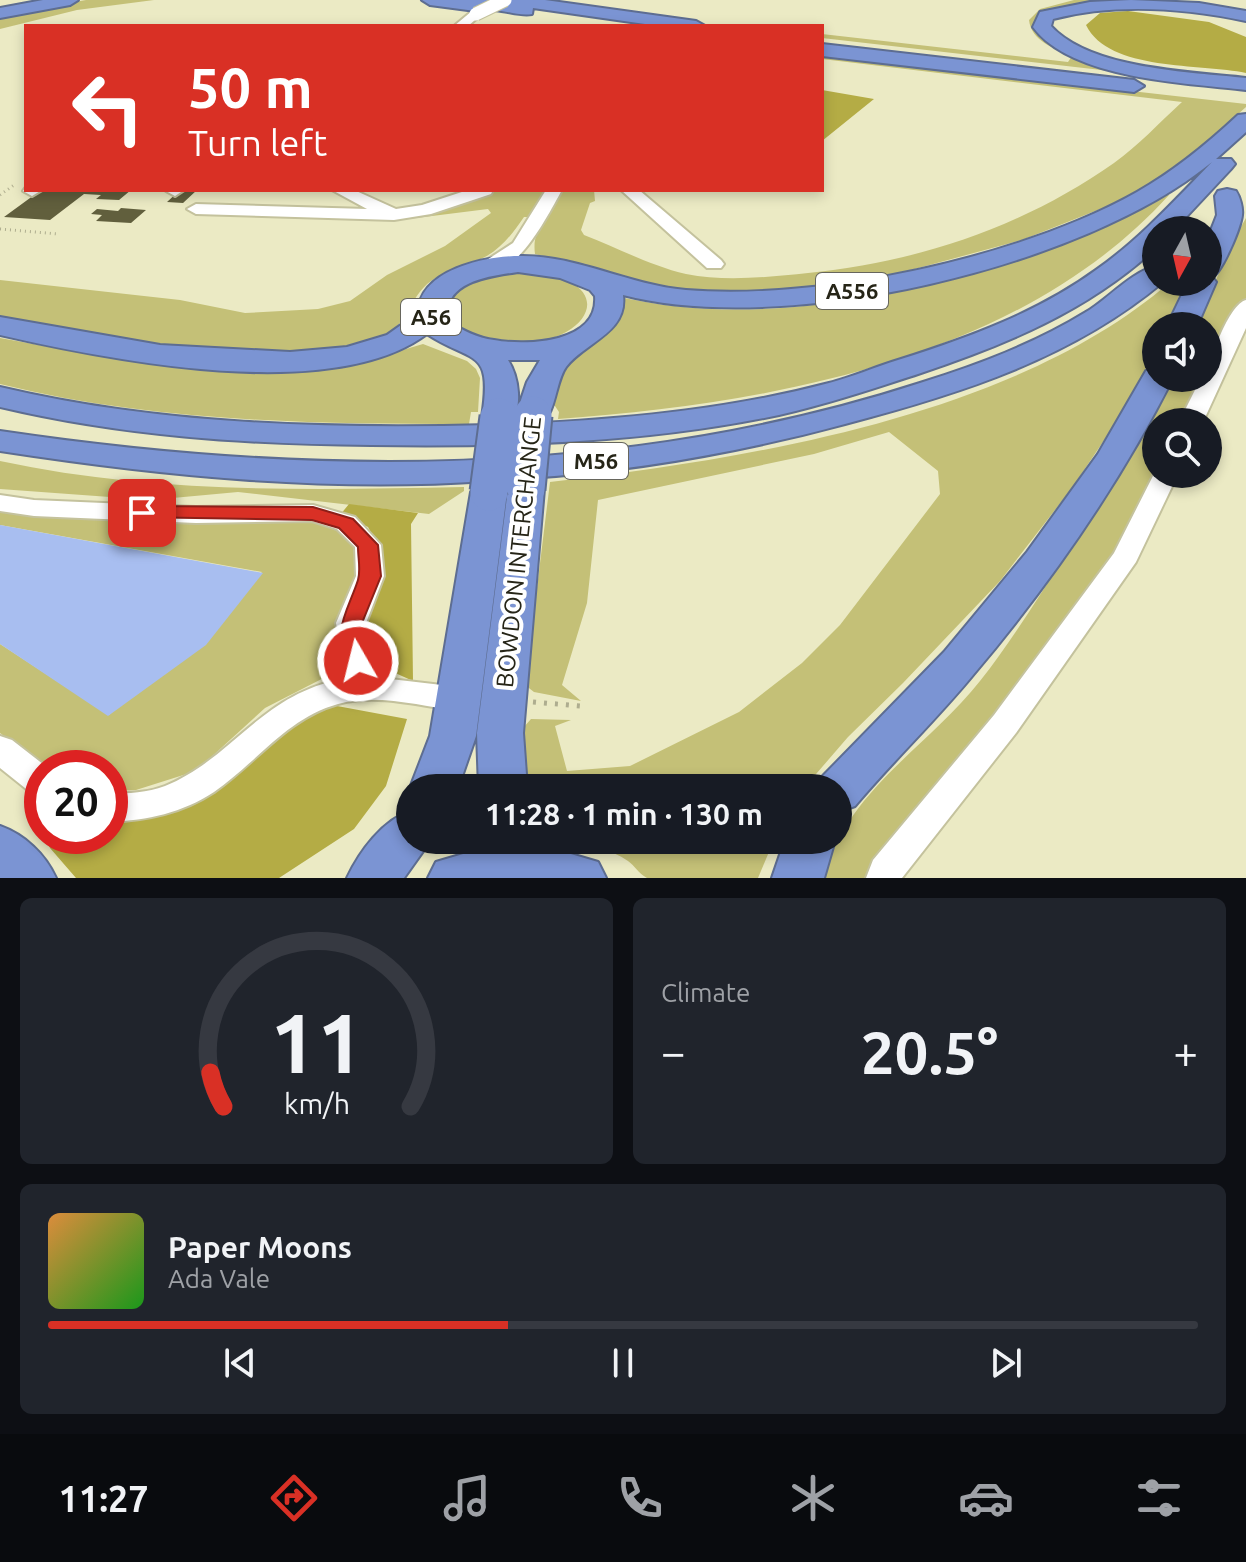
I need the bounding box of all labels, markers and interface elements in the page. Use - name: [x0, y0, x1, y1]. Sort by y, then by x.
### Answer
- icon: left: [56, 56, 160, 160]
- text: 50 m: [188, 56, 313, 119]
- text: Turn left: [188, 122, 327, 163]
- north arrow: [1142, 216, 1222, 296]
- map controls: [1142, 216, 1222, 488]
- road number: A556: [816, 273, 888, 309]
- road number: A56: [401, 299, 461, 335]
- button: sound: [1142, 312, 1222, 392]
- button: search: [1142, 408, 1222, 488]
- street label: BOWDON INTERCHANGE: [491, 415, 546, 689]
- road number: M56: [564, 443, 628, 479]
- pin: [108, 479, 176, 547]
- icon: arrive: [120, 491, 164, 535]
- position arrow: [316, 619, 400, 703]
- speed limit sign: 20: [24, 750, 128, 854]
- text: 11:28 · 1 min · 130 m: [485, 797, 763, 831]
- text: Climate: [661, 978, 750, 1007]
- text: 11: [270, 995, 363, 1089]
- text: 20.5°: [861, 1018, 998, 1085]
- text: −: [661, 1027, 686, 1076]
- text: +: [1173, 1027, 1198, 1076]
- text: km/h: [284, 1087, 350, 1119]
- text: Paper Moons: [168, 1230, 352, 1264]
- text: Ada Vale: [168, 1264, 270, 1293]
- icon: previous: [218, 1341, 262, 1385]
- icon: pause: [601, 1341, 645, 1385]
- icon: next: [984, 1341, 1028, 1385]
- icon: directions: [266, 1470, 322, 1526]
- icon: music: [439, 1470, 495, 1526]
- icon: phone: [612, 1470, 668, 1526]
- icon: climate: [785, 1470, 841, 1526]
- icon: car: [958, 1470, 1014, 1526]
- icon: filters: [1131, 1470, 1187, 1526]
- text: 11:27: [59, 1478, 149, 1519]

